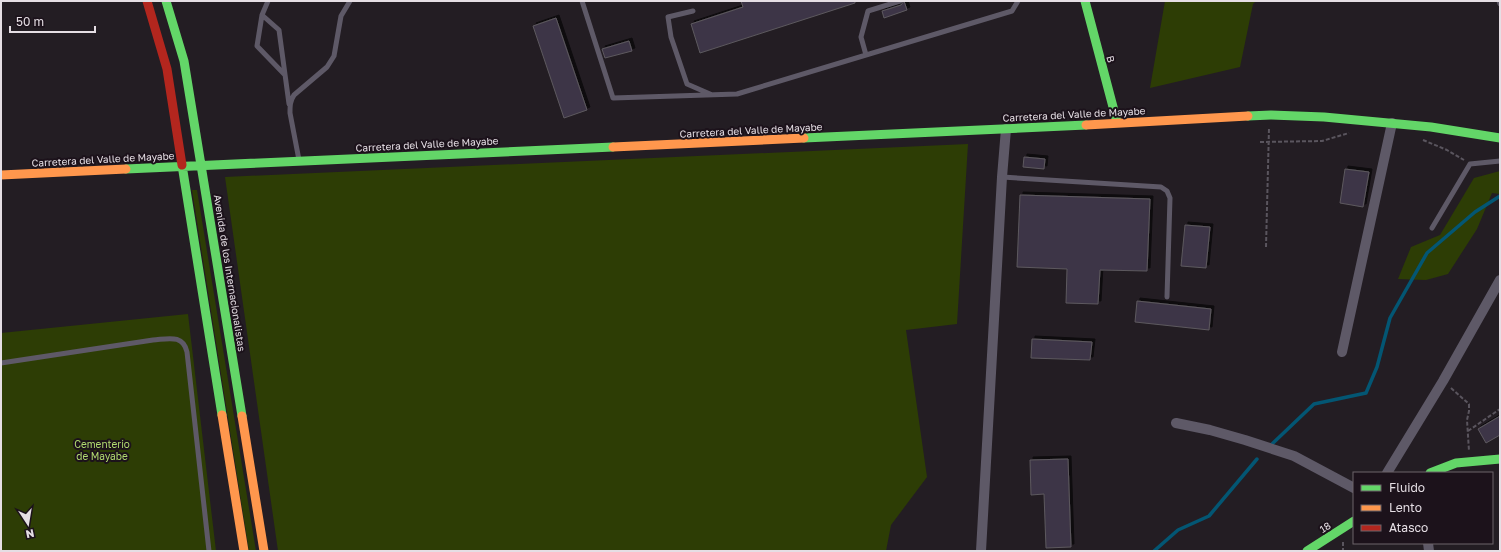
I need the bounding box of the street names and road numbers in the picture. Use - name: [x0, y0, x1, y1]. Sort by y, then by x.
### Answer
- street label: B: [1104, 54, 1118, 64]
- street label: Carretera del Valle de Mayabe: [1002, 104, 1146, 124]
- street label: Carretera del Valle de Mayabe: [679, 120, 823, 140]
- street label: Carretera del Valle de Mayabe: [355, 134, 499, 154]
- street label: Carretera del Valle de Mayabe: [31, 149, 175, 169]
- street label: Avenida de los Internacionalistas: [212, 194, 248, 352]
- street label: 18: [1317, 519, 1333, 535]

